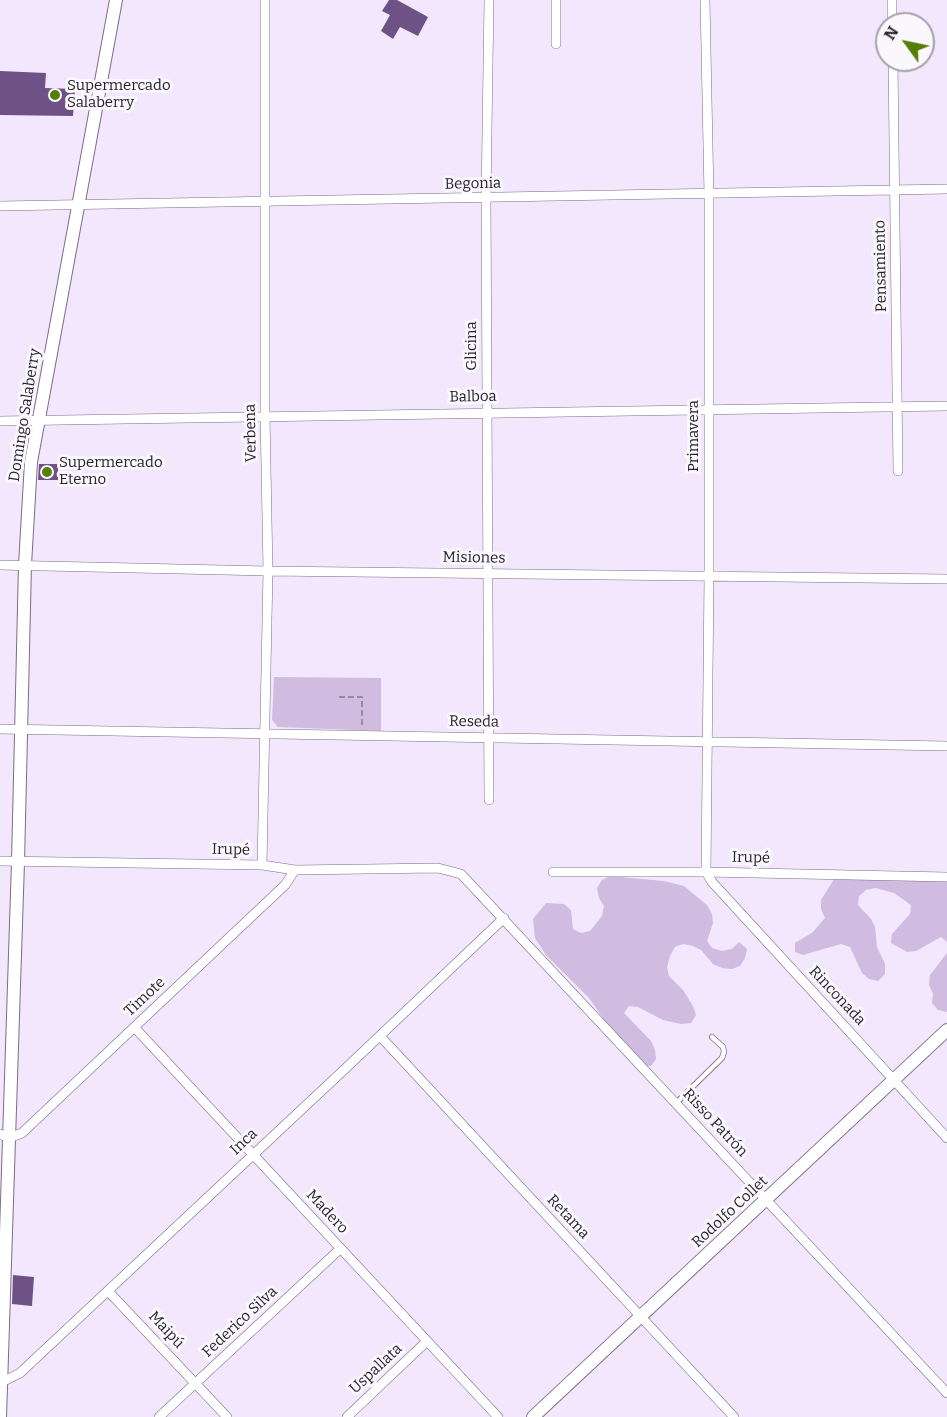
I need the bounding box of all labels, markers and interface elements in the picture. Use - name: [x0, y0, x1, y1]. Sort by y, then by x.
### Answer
- north arrow: [875, 12, 935, 72]
- text: N: [880, 23, 902, 43]
- place label: Supermercado Salaberry: [67, 77, 171, 112]
- marker: Supermercado Salaberry: [48, 88, 62, 102]
- street label: Begonia: [445, 175, 501, 193]
- street label: Pensamiento: [871, 220, 891, 312]
- street label: Glicina: [463, 321, 481, 371]
- street label: Domingo Salaberry: [6, 347, 44, 483]
- street label: Balboa: [449, 388, 497, 406]
- street label: Primavera: [685, 400, 703, 472]
- street label: Verbena: [241, 404, 261, 462]
- place label: Supermercado Eterno: [59, 454, 163, 489]
- marker: Supermercado Eterno: [40, 465, 54, 479]
- street label: Misiones: [442, 548, 506, 568]
- street label: Reseda: [449, 713, 499, 731]
- street label: Irupé: [212, 841, 250, 859]
- street label: Irupé: [732, 849, 770, 867]
- street label: Rinconada: [805, 963, 869, 1029]
- street label: Timote: [121, 974, 169, 1020]
- street label: Risso Patrón: [679, 1085, 751, 1161]
- street label: Inca: [227, 1125, 261, 1159]
- street label: Rodolfo Collet: [688, 1172, 772, 1252]
- street label: Madero: [302, 1186, 352, 1238]
- street label: Retama: [543, 1191, 593, 1243]
- street label: Federico Silva: [199, 1283, 281, 1361]
- street label: Maipú: [144, 1308, 188, 1352]
- street label: Uspallata: [346, 1340, 406, 1398]

